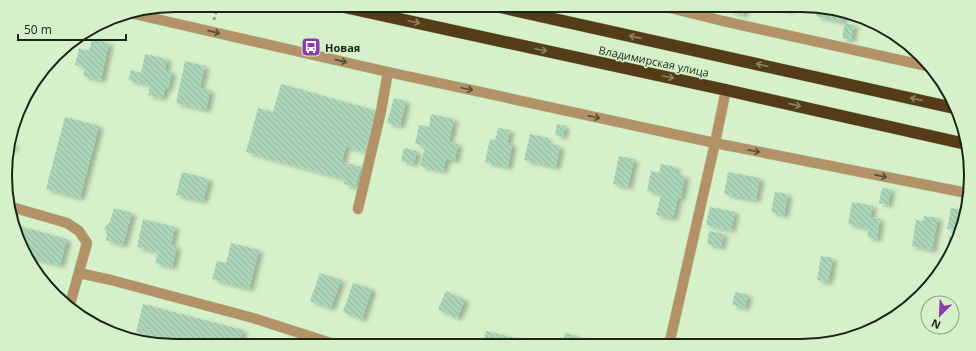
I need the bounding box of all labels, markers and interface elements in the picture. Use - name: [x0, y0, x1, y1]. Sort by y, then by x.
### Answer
- scale bar: [18, 16, 126, 42]
- one-way arrow: [407, 19, 420, 27]
- text: 50 m: [24, 21, 52, 38]
- one-way arrow: [207, 28, 220, 36]
- one-way arrow: [629, 32, 642, 40]
- bus stop icon: Новая: [300, 36, 322, 58]
- place label: Новая: [325, 40, 360, 55]
- street label: Владимирская улица: [597, 42, 711, 80]
- one-way arrow: [534, 46, 547, 54]
- one-way arrow: [334, 57, 347, 65]
- one-way arrow: [756, 61, 769, 68]
- one-way arrow: [661, 74, 674, 82]
- one-way arrow: [461, 86, 474, 94]
- one-way arrow: [910, 95, 923, 103]
- one-way arrow: [788, 102, 801, 110]
- one-way arrow: [588, 113, 601, 121]
- one-way arrow: [747, 147, 760, 155]
- one-way arrow: [874, 172, 887, 180]
- north arrow: [920, 295, 960, 335]
- text: N: [929, 316, 943, 333]

